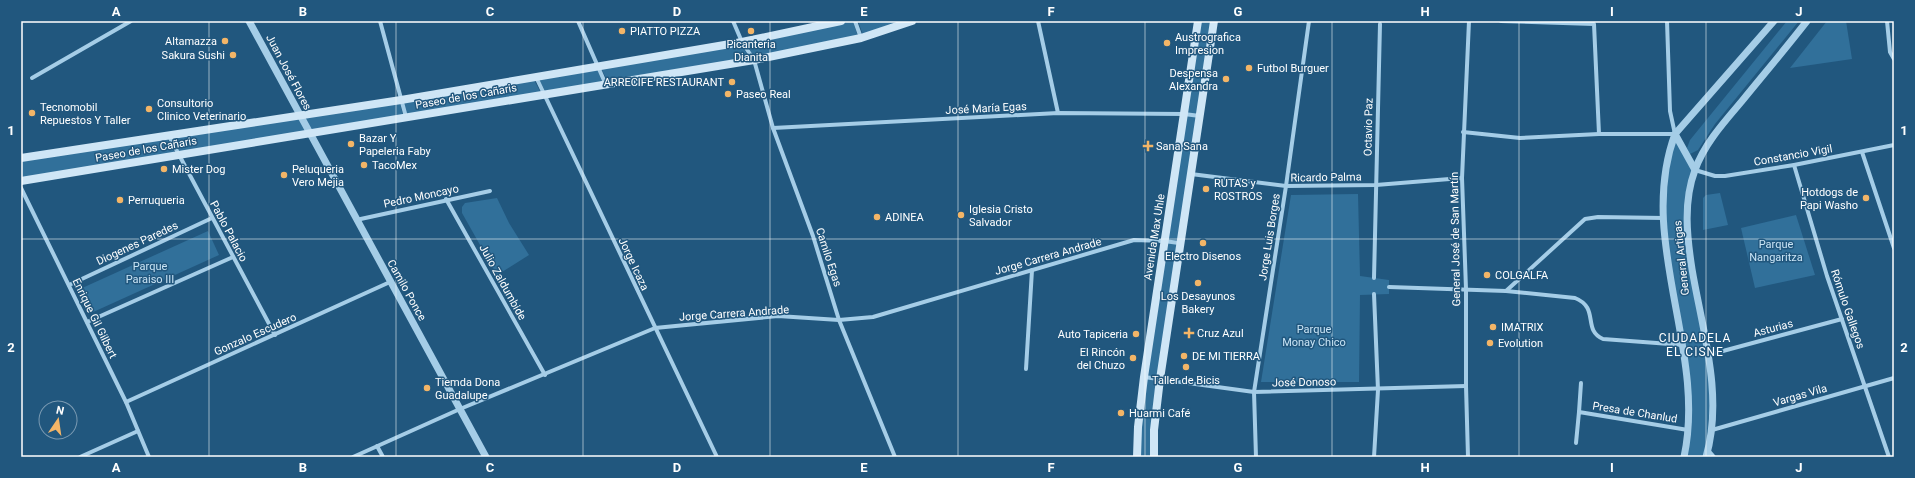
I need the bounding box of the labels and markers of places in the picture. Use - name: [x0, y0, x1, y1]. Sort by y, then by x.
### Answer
- place label: PIATTO PIZZA: [630, 25, 701, 38]
- marker: PIATTO PIZZA: [617, 26, 627, 36]
- marker: Picanteria Dianita: [746, 26, 756, 36]
- place label: Austrografica Impresion: [1175, 31, 1241, 57]
- place label: Altamazza: [165, 35, 217, 48]
- marker: Altamazza: [220, 36, 230, 46]
- place label: Picanteria Dianita: [726, 38, 776, 64]
- marker: Austrografica Impresion: [1162, 38, 1172, 48]
- place label: Sakura Sushi: [162, 49, 225, 62]
- marker: Sakura Sushi: [228, 50, 238, 60]
- place label: Futbol Burguer: [1257, 62, 1329, 75]
- marker: Futbol Burguer: [1244, 63, 1254, 73]
- place label: Despensa Alexandra: [1169, 67, 1218, 93]
- marker: Despensa Alexandra: [1221, 74, 1231, 84]
- place label: ARRECIFE RESTAURANT: [604, 76, 724, 89]
- marker: ARRECIFE RESTAURANT: [727, 77, 737, 87]
- place label: Paseo Real: [736, 88, 791, 101]
- marker: Paseo Real: [723, 89, 733, 99]
- place label: Consultorio Clinico Veterinario: [157, 97, 246, 123]
- place label: Tecnomobil Repuestos Y Taller: [40, 101, 131, 127]
- marker: Consultorio Clinico Veterinario: [144, 104, 154, 114]
- marker: Tecnomobil Repuestos Y Taller: [27, 108, 37, 118]
- place label: Bazar Y Papeleria Faby: [359, 132, 431, 158]
- marker: Bazar Y Papeleria Faby: [346, 139, 356, 149]
- place label: Sana Sana: [1156, 140, 1208, 153]
- marker: Sana Sana: [1143, 141, 1153, 151]
- place label: TacoMex: [372, 159, 417, 172]
- marker: TacoMex: [359, 160, 369, 170]
- place label: Mister Dog: [172, 163, 226, 176]
- place label: Peluqueria Vero Mejia: [292, 163, 344, 189]
- marker: Mister Dog: [159, 164, 169, 174]
- marker: Peluqueria Vero Mejia: [279, 170, 289, 180]
- place label: RUTAS y ROSTROS: [1214, 177, 1263, 203]
- marker: RUTAS y ROSTROS: [1201, 184, 1211, 194]
- place label: Hotdogs de Papi Washo: [1800, 186, 1858, 212]
- marker: Hotdogs de Papi Washo: [1861, 193, 1871, 203]
- place label: Perruqueria: [128, 194, 185, 207]
- marker: Perruqueria: [115, 195, 125, 205]
- place label: Iglesia Cristo Salvador: [969, 203, 1033, 229]
- marker: Iglesia Cristo Salvador: [956, 210, 966, 220]
- place label: ADINEA: [885, 211, 924, 224]
- marker: ADINEA: [872, 212, 882, 222]
- marker: Electro Disenos: [1198, 238, 1208, 248]
- place label: Electro Disenos: [1165, 250, 1241, 263]
- place label: COLGALFA: [1495, 269, 1549, 282]
- marker: COLGALFA: [1482, 270, 1492, 280]
- marker: Los Desayunos Bakery: [1193, 278, 1203, 288]
- place label: Los Desayunos Bakery: [1161, 290, 1236, 316]
- place label: IMATRIX: [1501, 321, 1544, 334]
- marker: IMATRIX: [1488, 322, 1498, 332]
- place label: Cruz Azul: [1197, 327, 1244, 340]
- place label: Auto Tapiceria: [1058, 328, 1128, 341]
- marker: Cruz Azul: [1184, 328, 1194, 338]
- marker: Auto Tapiceria: [1131, 329, 1141, 339]
- place label: Evolution: [1498, 337, 1543, 350]
- marker: Evolution: [1485, 338, 1495, 348]
- place label: El Rincón del Chuzo: [1077, 346, 1125, 372]
- place label: DE MI TIERRA: [1192, 350, 1261, 363]
- marker: DE MI TIERRA: [1179, 351, 1189, 361]
- marker: El Rincón del Chuzo: [1128, 353, 1138, 363]
- marker: Taller de Bicis: [1181, 362, 1191, 372]
- place label: Taller de Bicis: [1152, 374, 1220, 387]
- place label: Tiemda Dona Guadalupe: [435, 376, 500, 402]
- marker: Tiemda Dona Guadalupe: [422, 383, 432, 393]
- place label: Huarmi Café: [1129, 407, 1191, 420]
- marker: Huarmi Café: [1116, 408, 1126, 418]

